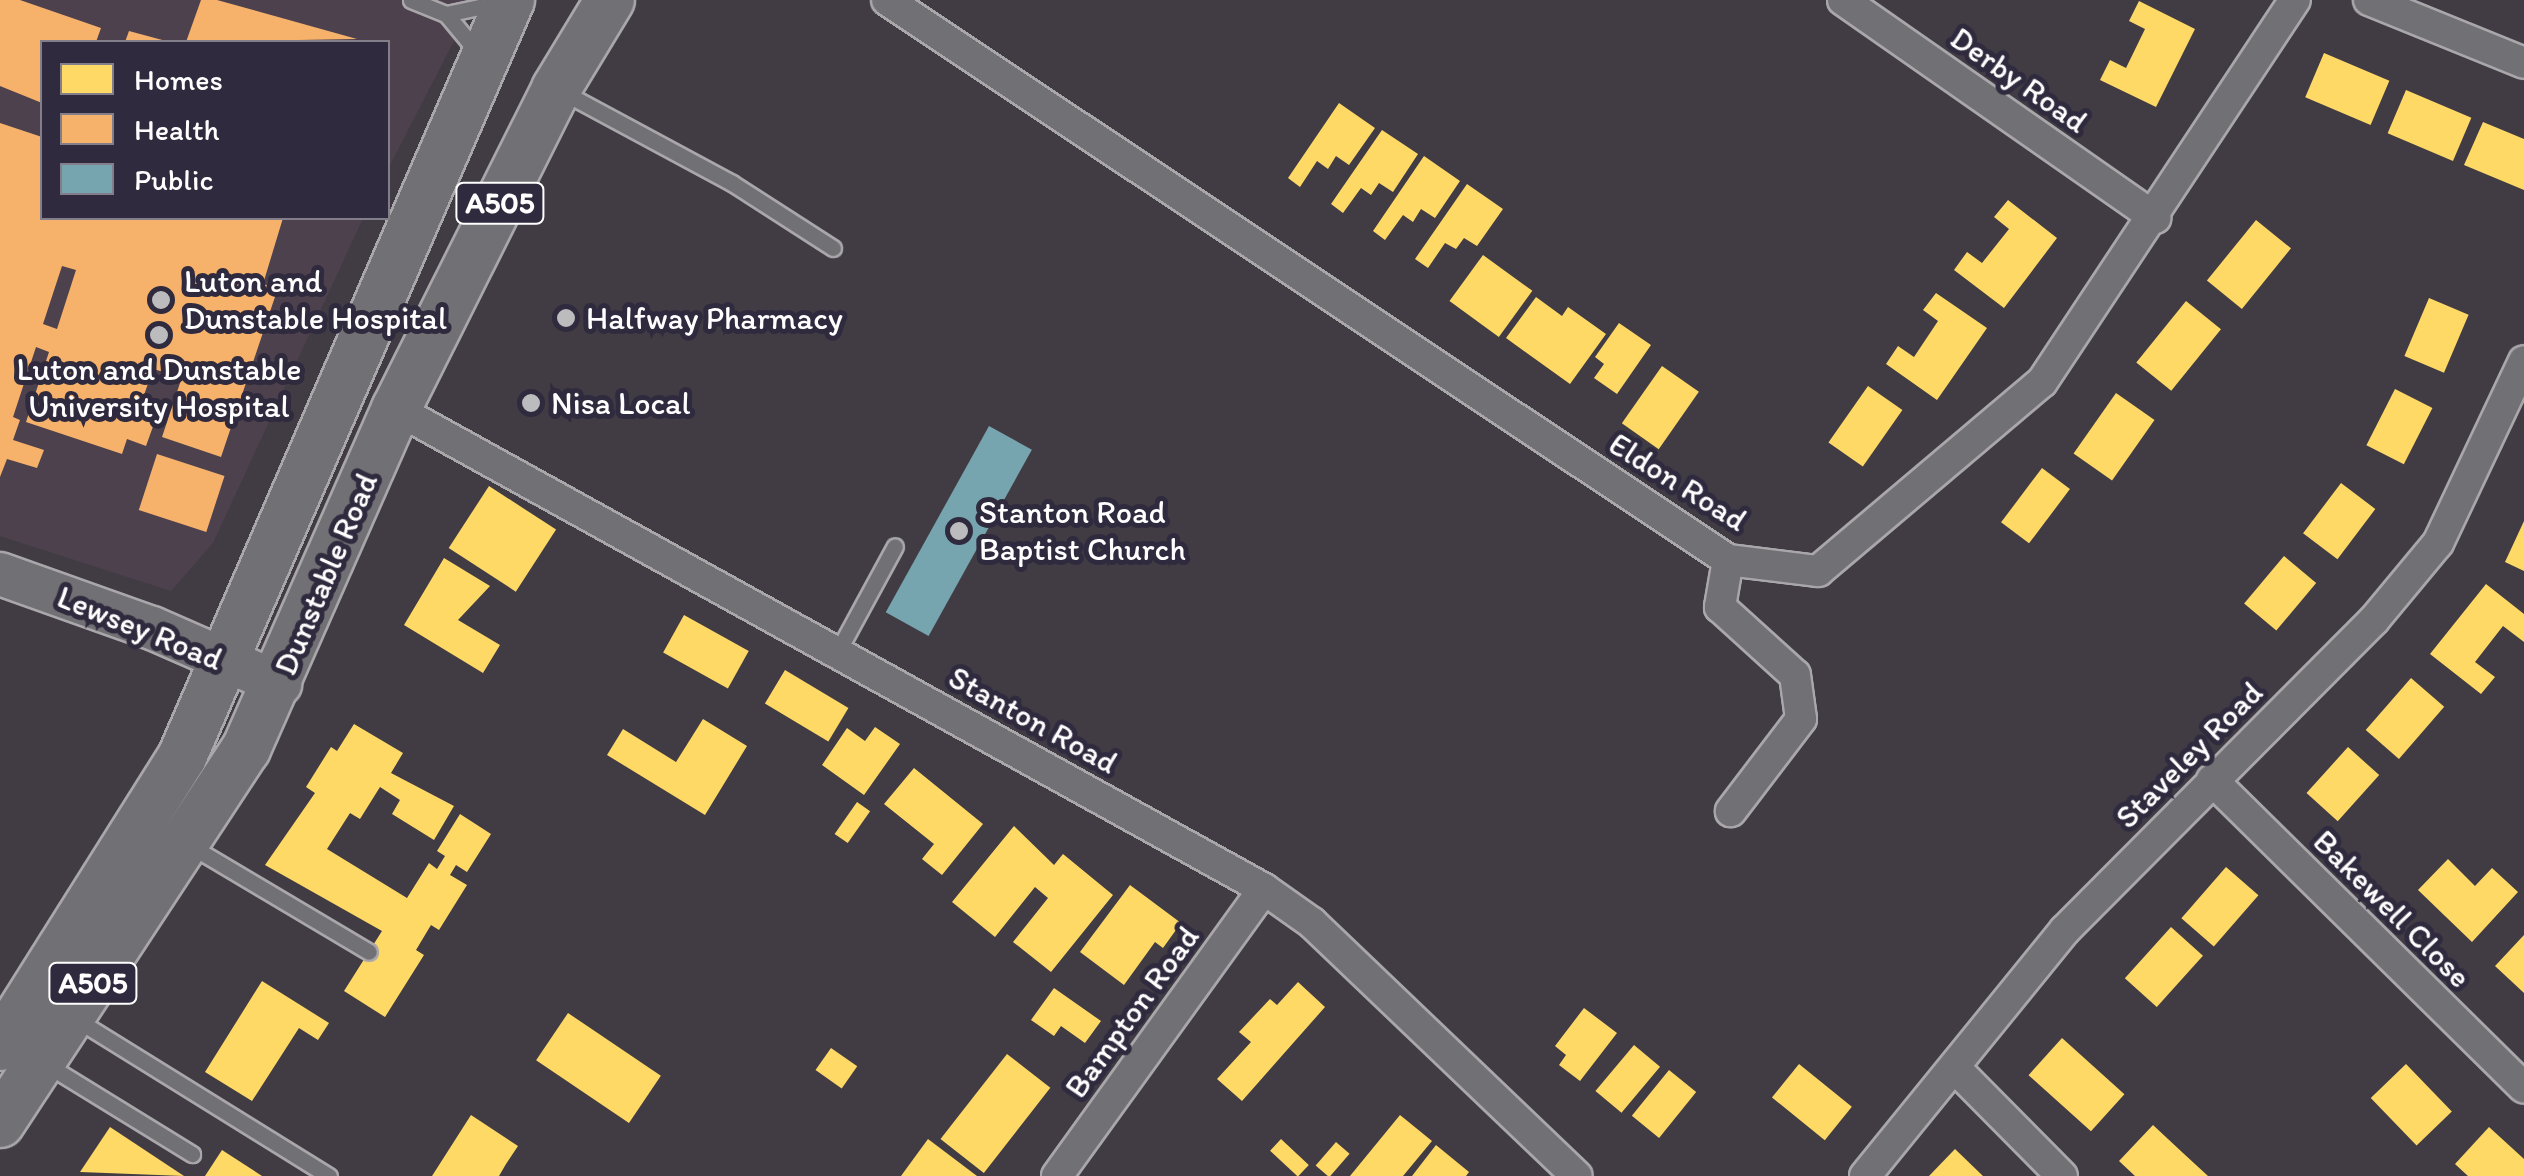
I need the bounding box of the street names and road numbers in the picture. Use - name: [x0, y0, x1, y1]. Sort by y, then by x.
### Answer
- street label: Derby Road: [1944, 19, 2094, 141]
- road number: A505: [455, 178, 545, 228]
- street label: Eldon Road: [1602, 425, 1754, 539]
- street label: Dunstable Road: [266, 467, 386, 681]
- street label: Lewsey Road: [52, 578, 228, 678]
- street label: Stanton Road: [942, 658, 1124, 782]
- street label: Staveley Road: [2107, 673, 2271, 837]
- street label: Bakewell Close: [2305, 822, 2479, 996]
- street label: Bampton Road: [1057, 919, 1207, 1105]
- road number: A505: [48, 958, 138, 1008]

